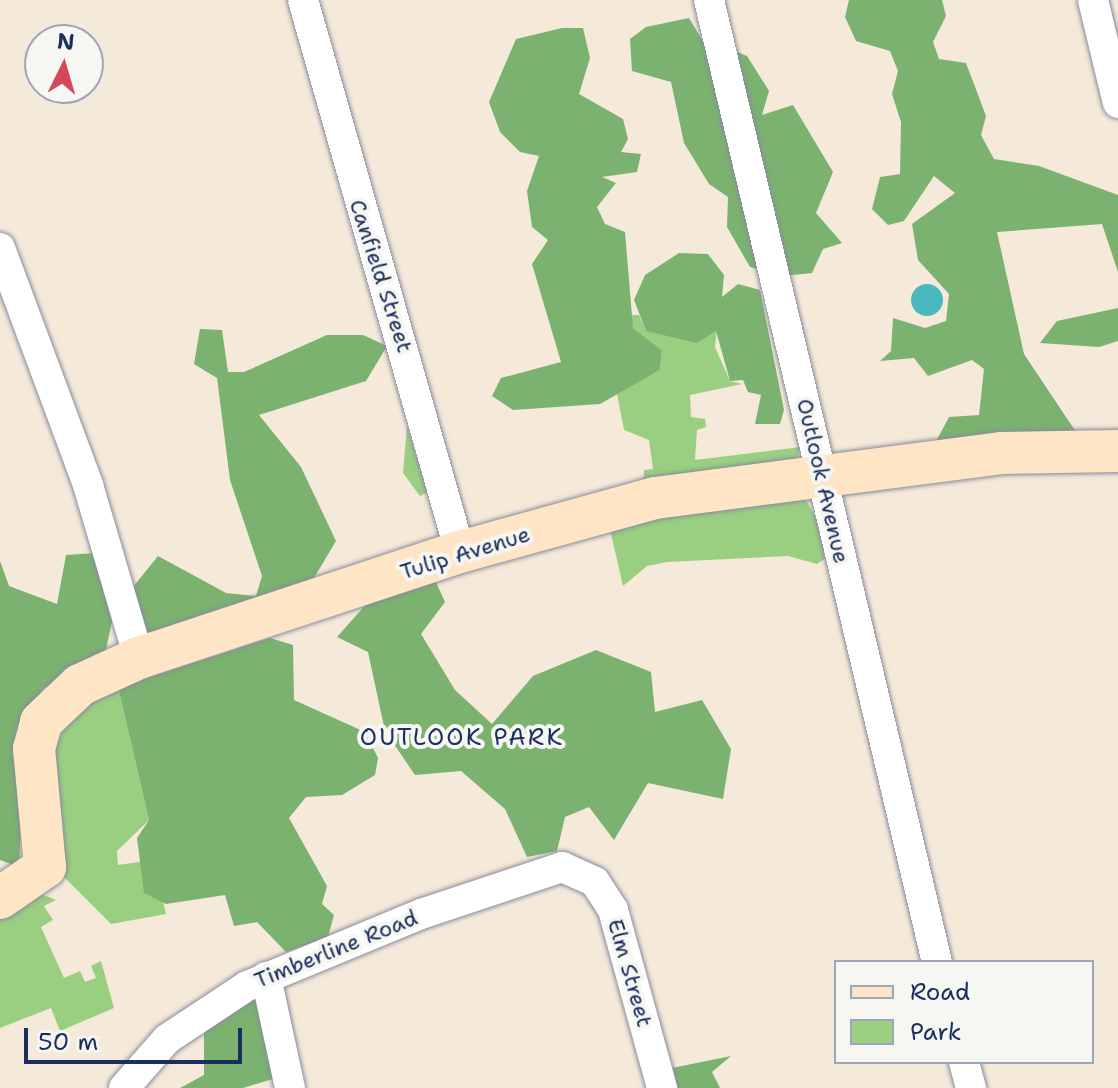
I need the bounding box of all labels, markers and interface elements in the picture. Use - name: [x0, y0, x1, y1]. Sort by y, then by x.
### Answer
- north arrow: [24, 24, 104, 104]
- text: N: [56, 26, 76, 57]
- street label: Canfield Street: [344, 196, 418, 356]
- street label: Outlook Avenue: [791, 396, 855, 566]
- street label: Tulip Avenue: [397, 521, 533, 585]
- district label: OUTLOOK PARK: [360, 724, 564, 752]
- street label: Timberline Road: [250, 904, 422, 994]
- street label: Elm Street: [602, 916, 658, 1030]
- legend: [834, 960, 1094, 1064]
- text: Road: [910, 976, 970, 1008]
- scale bar: [28, 1012, 246, 1062]
- text: Park: [910, 1016, 962, 1048]
- text: 50 m: [38, 1026, 98, 1058]

